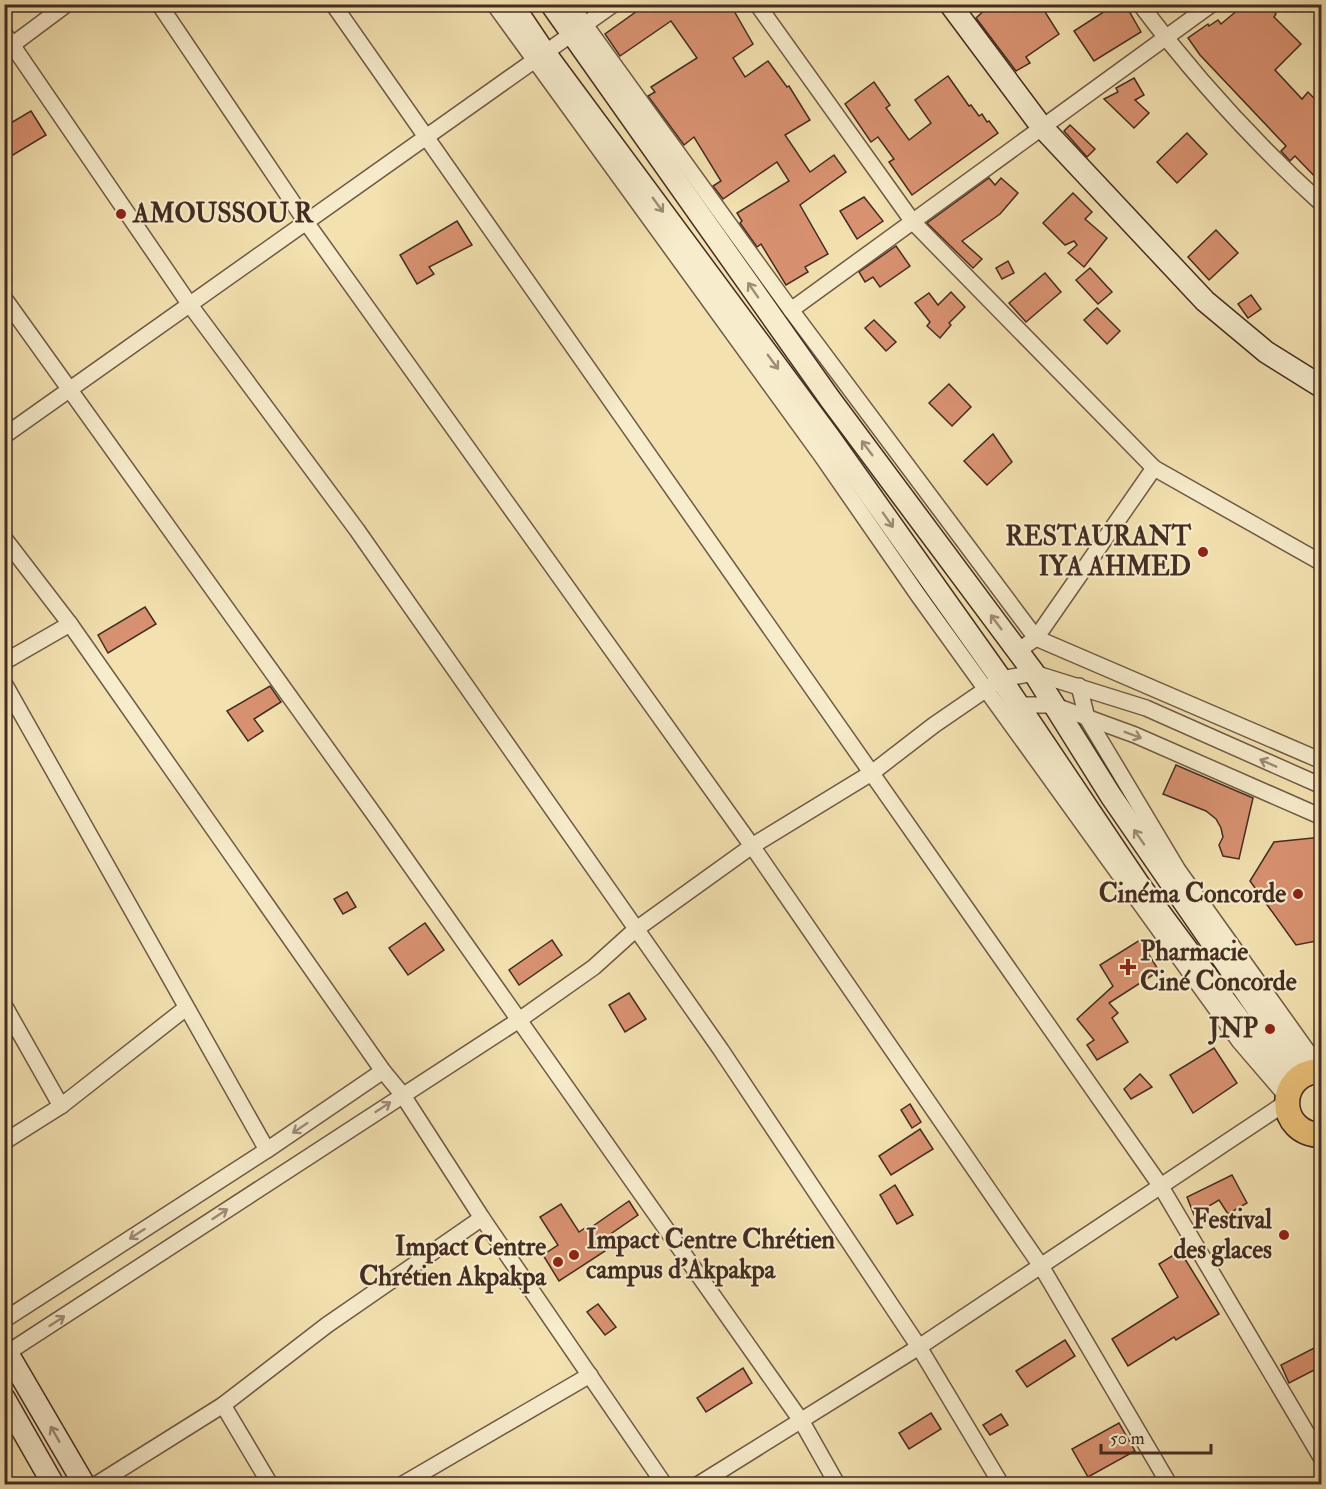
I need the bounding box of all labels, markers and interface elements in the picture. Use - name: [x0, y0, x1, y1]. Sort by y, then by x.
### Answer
- one-way arrow: [651, 196, 664, 212]
- place label: AMOUSSOU R: [132, 198, 314, 230]
- marker: AMOUSSOU R: [114, 207, 128, 221]
- one-way arrow: [747, 283, 759, 299]
- one-way arrow: [767, 353, 780, 369]
- one-way arrow: [861, 441, 874, 457]
- one-way arrow: [882, 511, 894, 527]
- place label: RESTAURANT IYA AHMED: [1005, 521, 1192, 583]
- marker: RESTAURANT IYA AHMED: [1196, 545, 1210, 559]
- one-way arrow: [990, 614, 1003, 630]
- one-way arrow: [1123, 730, 1142, 741]
- one-way arrow: [1259, 756, 1277, 767]
- one-way arrow: [1133, 829, 1145, 845]
- place label: Cinéma Concorde: [1099, 878, 1286, 910]
- marker: Cinéma Concorde: [1291, 887, 1305, 901]
- place label: Pharmacie Ciné Concorde: [1140, 936, 1297, 998]
- marker: Pharmacie Ciné Concorde: [1121, 960, 1135, 974]
- place label: JNP: [1207, 1013, 1258, 1045]
- marker: JNP: [1263, 1022, 1277, 1036]
- one-way arrow: [374, 1100, 391, 1112]
- one-way arrow: [292, 1122, 309, 1134]
- place label: Festival des glaces: [1174, 1204, 1272, 1267]
- one-way arrow: [211, 1207, 228, 1219]
- place label: Impact Centre Chrétien campus d'Akpakpa: [586, 1224, 836, 1287]
- marker: Festival des glaces: [1277, 1228, 1291, 1242]
- one-way arrow: [129, 1229, 146, 1241]
- place label: Impact Centre Chrétien Akpakpa: [359, 1231, 547, 1294]
- marker: Impact Centre Chrétien campus d'Akpakpa: [567, 1248, 581, 1262]
- marker: Impact Centre Chrétien Akpakpa: [551, 1255, 565, 1269]
- one-way arrow: [48, 1314, 65, 1326]
- scale bar: [1101, 1417, 1210, 1455]
- one-way arrow: [49, 1426, 61, 1443]
- text: 50 m: [1110, 1427, 1145, 1450]

